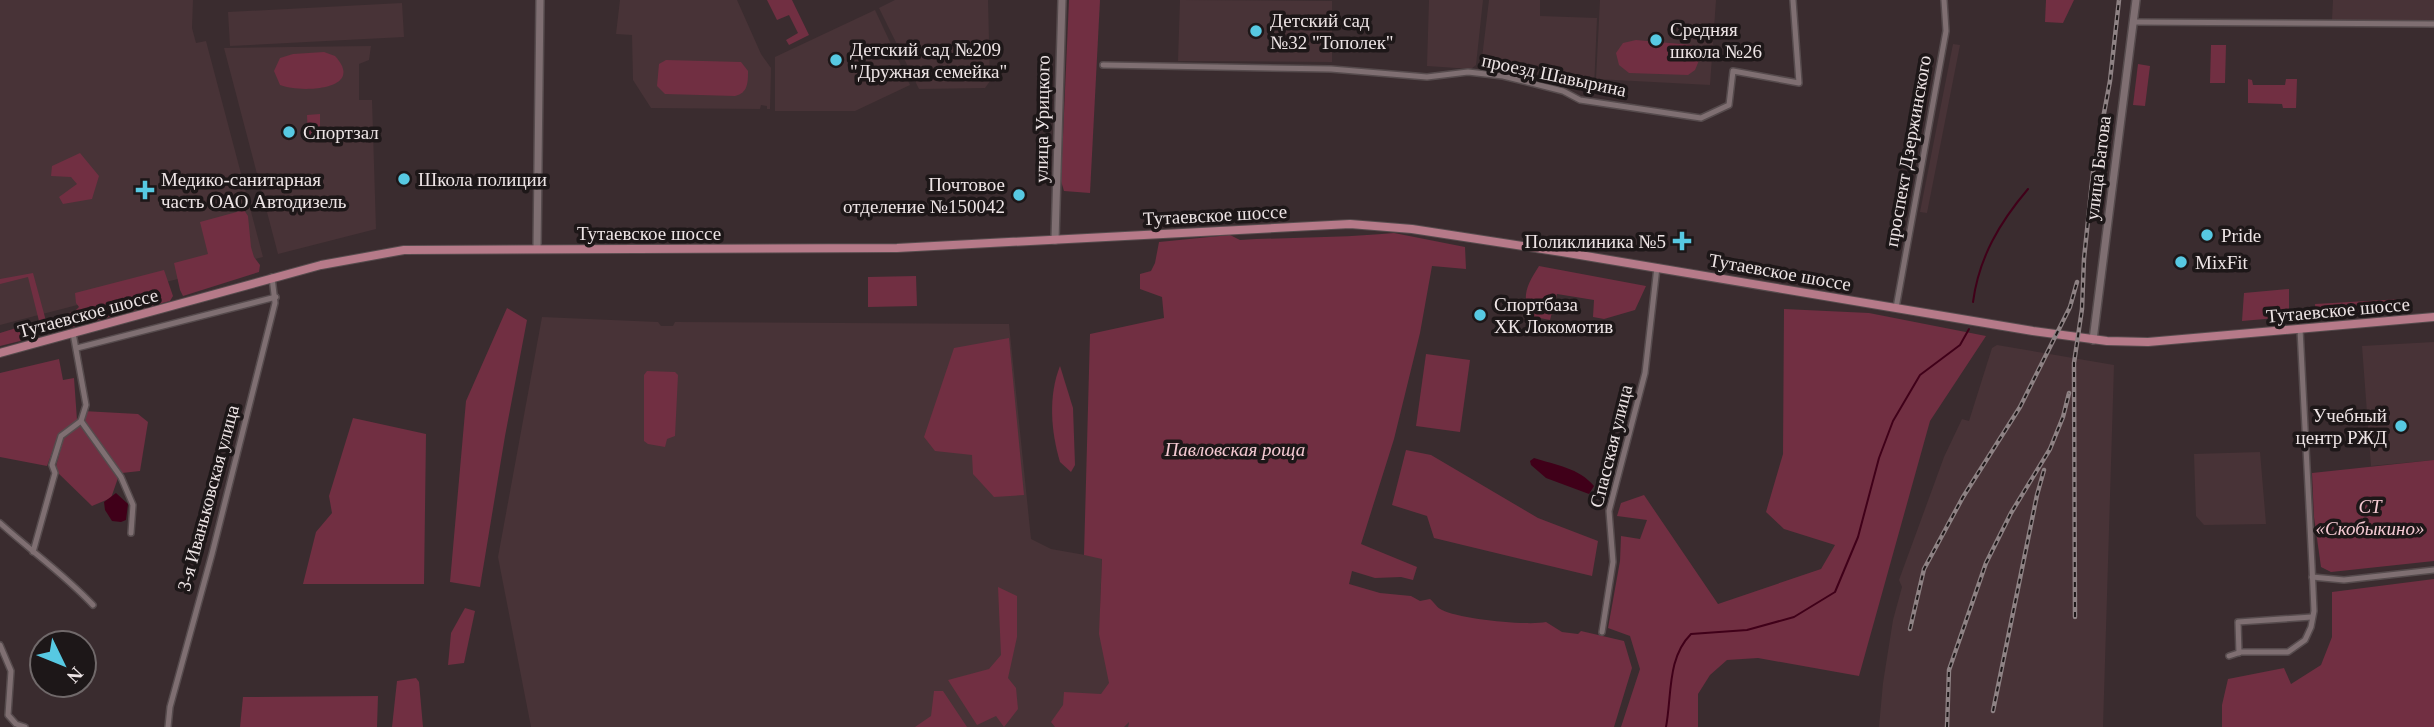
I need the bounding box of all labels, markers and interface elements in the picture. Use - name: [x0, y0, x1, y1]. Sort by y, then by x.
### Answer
- place label: Детский сад №32 "Тополек": [1270, 10, 1394, 53]
- place label: Средняя школа №26: [1670, 19, 1762, 62]
- marker: Детский сад №32 "Тополек": [1248, 23, 1264, 39]
- marker: Средняя школа №26: [1648, 32, 1664, 48]
- place label: Детский сад №209 "Дружная семейка": [850, 39, 1007, 82]
- street label: проезд Шавырина: [1480, 49, 1629, 101]
- marker: Детский сад №209 "Дружная семейка": [828, 52, 844, 68]
- street label: проспект Дзержинского: [1881, 54, 1935, 248]
- street label: улица Урицкого: [1030, 55, 1054, 183]
- street label: улица Батова: [2081, 114, 2115, 222]
- place label: Спортзал: [303, 122, 379, 143]
- marker: Спортзал: [281, 124, 297, 140]
- place label: Медико-санитарная часть ОАО Автодизель: [161, 169, 347, 212]
- place label: Школа полиции: [418, 169, 547, 190]
- marker: Школа полиции: [396, 171, 412, 187]
- place label: Почтовое отделение №150042: [843, 174, 1005, 217]
- marker: Медико-санитарная часть ОАО Автодизель: [135, 180, 155, 200]
- marker: Почтовое отделение №150042: [1011, 187, 1027, 203]
- street label: Тутаевское шоссе: [1142, 201, 1288, 229]
- street label: Тутаевское шоссе: [577, 223, 721, 244]
- place label: Pride: [2221, 225, 2261, 246]
- marker: Pride: [2199, 227, 2215, 243]
- place label: Поликлиника №5: [1524, 231, 1666, 252]
- marker: Поликлиника №5: [1672, 231, 1692, 251]
- street label: Тутаевское шоссе: [1707, 249, 1853, 295]
- place label: MixFit: [2195, 252, 2249, 273]
- marker: MixFit: [2173, 254, 2189, 270]
- street label: Тутаевское шоссе: [16, 284, 160, 342]
- street label: Тутаевское шоссе: [2265, 293, 2411, 327]
- place label: Спортбаза ХК Локомотив: [1494, 294, 1613, 337]
- marker: Спортбаза ХК Локомотив: [1472, 307, 1488, 323]
- street label: Спасская улица: [1586, 382, 1637, 510]
- street label: 3-я Иваньковская улица: [173, 402, 243, 593]
- place label: Учебный центр РЖД: [2296, 405, 2387, 448]
- marker: Учебный центр РЖД: [2393, 418, 2409, 434]
- park label: Павловская роща: [1164, 439, 1305, 460]
- park label: СТ «Скобыкино»: [2316, 496, 2424, 539]
- north arrow: [28, 629, 98, 699]
- text: N: [63, 663, 87, 688]

